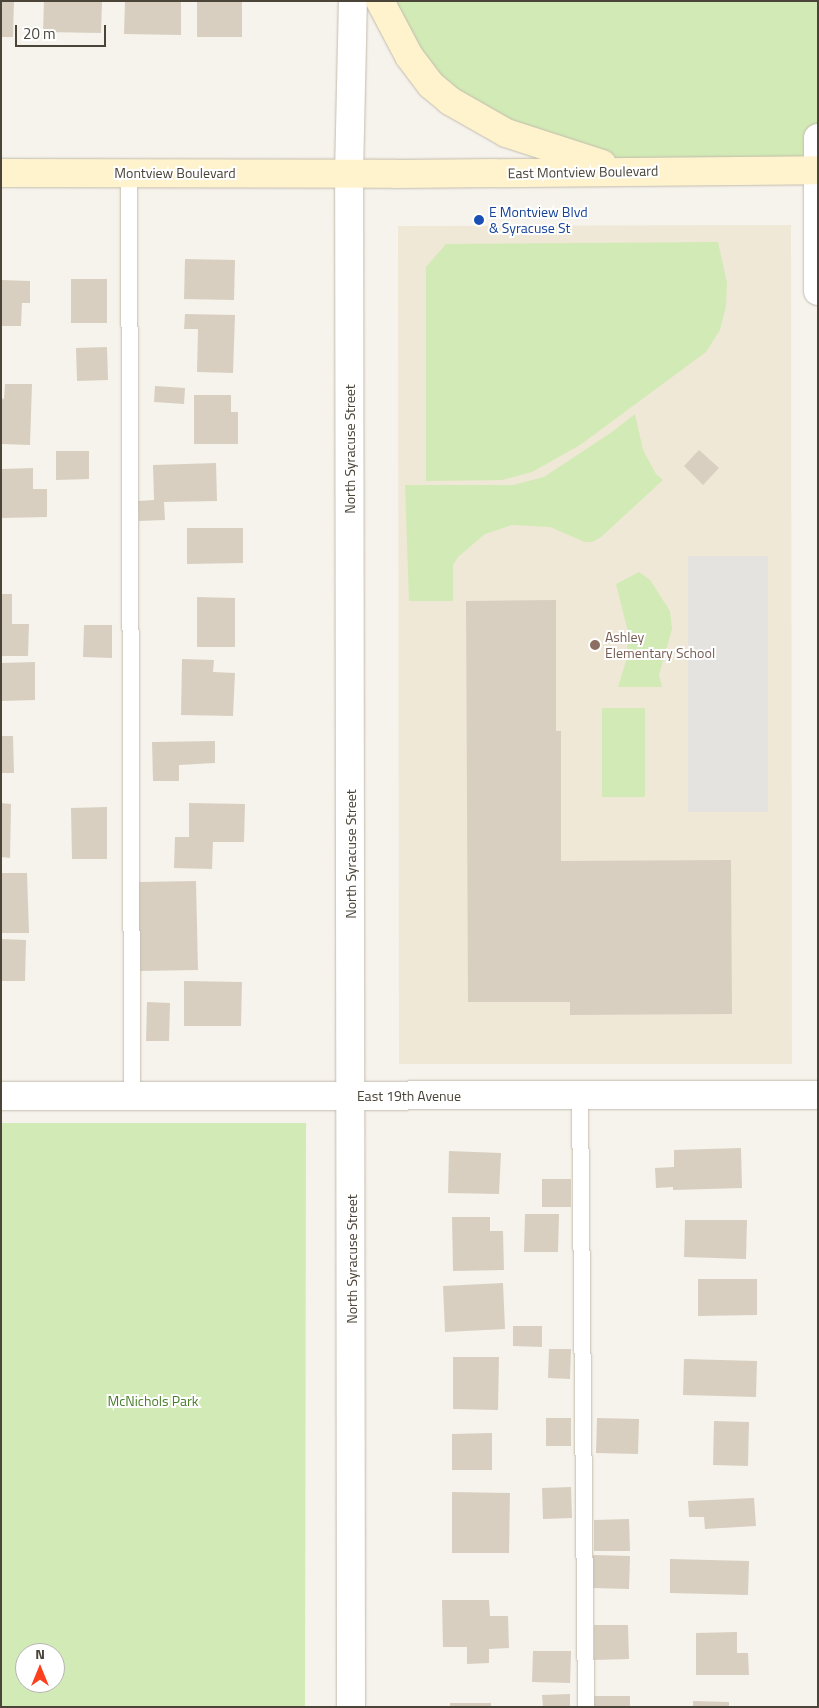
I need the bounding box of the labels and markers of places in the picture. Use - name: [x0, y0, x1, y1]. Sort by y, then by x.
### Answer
- place label: E Montview Blvd & Syracuse St: [489, 204, 588, 236]
- marker: E Montview Blvd & Syracuse St: [473, 214, 485, 226]
- place label: Ashley Elementary School: [605, 629, 715, 662]
- marker: Ashley Elementary School: [589, 639, 601, 651]

